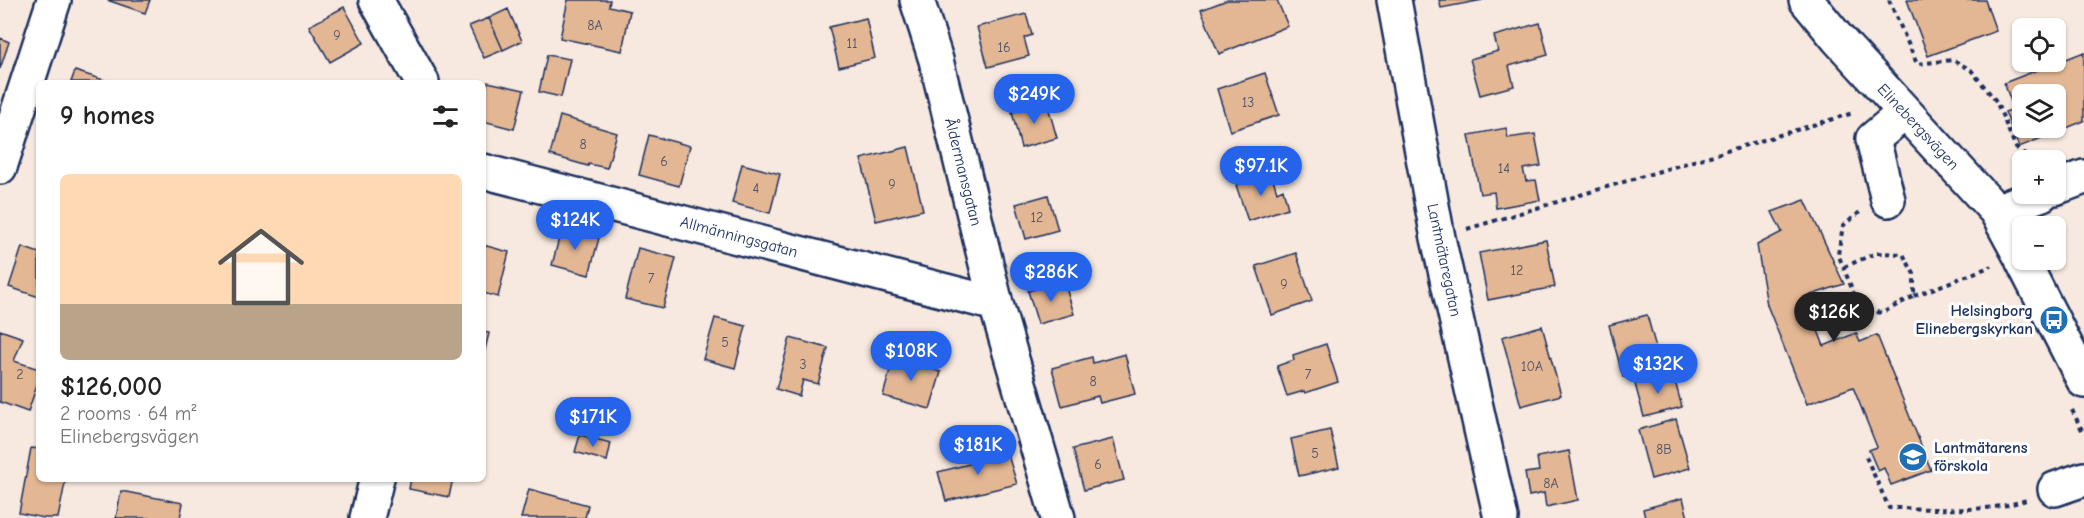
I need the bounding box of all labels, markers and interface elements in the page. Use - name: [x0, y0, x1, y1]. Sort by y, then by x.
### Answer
- house number: 8A: [587, 17, 603, 34]
- map controls: [2012, 18, 2066, 270]
- button: locate: [2012, 18, 2066, 72]
- house number: 9: [333, 27, 341, 44]
- house number: 11: [846, 35, 858, 52]
- house number: 16: [997, 39, 1011, 56]
- pin: $249K: [992, 74, 1076, 125]
- street label: Elinebergsvägen: [1873, 80, 1963, 174]
- text: $249K: [1008, 82, 1060, 105]
- button: layers: [2012, 84, 2066, 138]
- house number: 13: [1242, 94, 1254, 111]
- icon: filters: [429, 100, 462, 133]
- text: 9 homes: [60, 101, 155, 131]
- street label: Åldermansgatan: [941, 116, 986, 228]
- house number: 8: [579, 136, 587, 153]
- pin: $97.1K: [1212, 146, 1310, 197]
- button: +: [2012, 150, 2066, 204]
- house number: 6: [660, 153, 668, 170]
- text: $97.1K: [1234, 154, 1288, 177]
- house number: 14: [1498, 160, 1510, 177]
- house number: 9: [888, 176, 896, 193]
- house number: 4: [753, 180, 760, 197]
- pin: $124K: [533, 200, 617, 251]
- street label: Lantmätaregatan: [1423, 202, 1465, 318]
- text: $124K: [550, 208, 600, 231]
- house number: 12: [1031, 209, 1043, 226]
- icon: home: [207, 213, 315, 321]
- street label: Allmänningsgatan: [678, 213, 800, 261]
- button: −: [2012, 216, 2066, 270]
- pin: $286K: [1009, 252, 1093, 303]
- text: $286K: [1024, 260, 1078, 283]
- house number: 12: [1511, 262, 1523, 279]
- house number: 7: [648, 270, 655, 287]
- house number: 9: [1280, 276, 1288, 293]
- pin: $126K: [1792, 292, 1876, 343]
- text: $126K: [1808, 300, 1860, 323]
- place label: Helsingborg Elinebergskyrkan: [1916, 302, 2033, 338]
- bus stop icon: Helsingborg Elinebergskyrkan: [2038, 304, 2070, 336]
- pin: $108K: [869, 331, 953, 382]
- house number: 5: [721, 334, 729, 351]
- text: $108K: [885, 339, 937, 362]
- pin: $132K: [1616, 344, 1700, 395]
- text: $132K: [1633, 352, 1683, 375]
- house number: 3: [799, 356, 807, 373]
- house number: 10A: [1521, 358, 1543, 375]
- house number: 2: [16, 366, 24, 383]
- house number: 7: [1305, 366, 1312, 383]
- text: $126,000: [60, 372, 162, 402]
- house number: 8: [1089, 373, 1097, 390]
- pin: $171K: [551, 397, 635, 448]
- text: 2 rooms · 64 m²: [60, 402, 196, 425]
- text: $171K: [569, 405, 617, 428]
- text: Elinebergsvägen: [60, 425, 199, 448]
- pin: $181K: [936, 425, 1020, 476]
- text: $181K: [953, 433, 1003, 456]
- place label: Lantmätarens förskola: [1933, 439, 2028, 475]
- house number: 8B: [1656, 441, 1672, 458]
- school or university icon: Lantmätarens förskola: [1897, 441, 1929, 473]
- house number: 5: [1311, 445, 1319, 462]
- house number: 6: [1094, 456, 1102, 473]
- house number: 8A: [1543, 475, 1559, 492]

